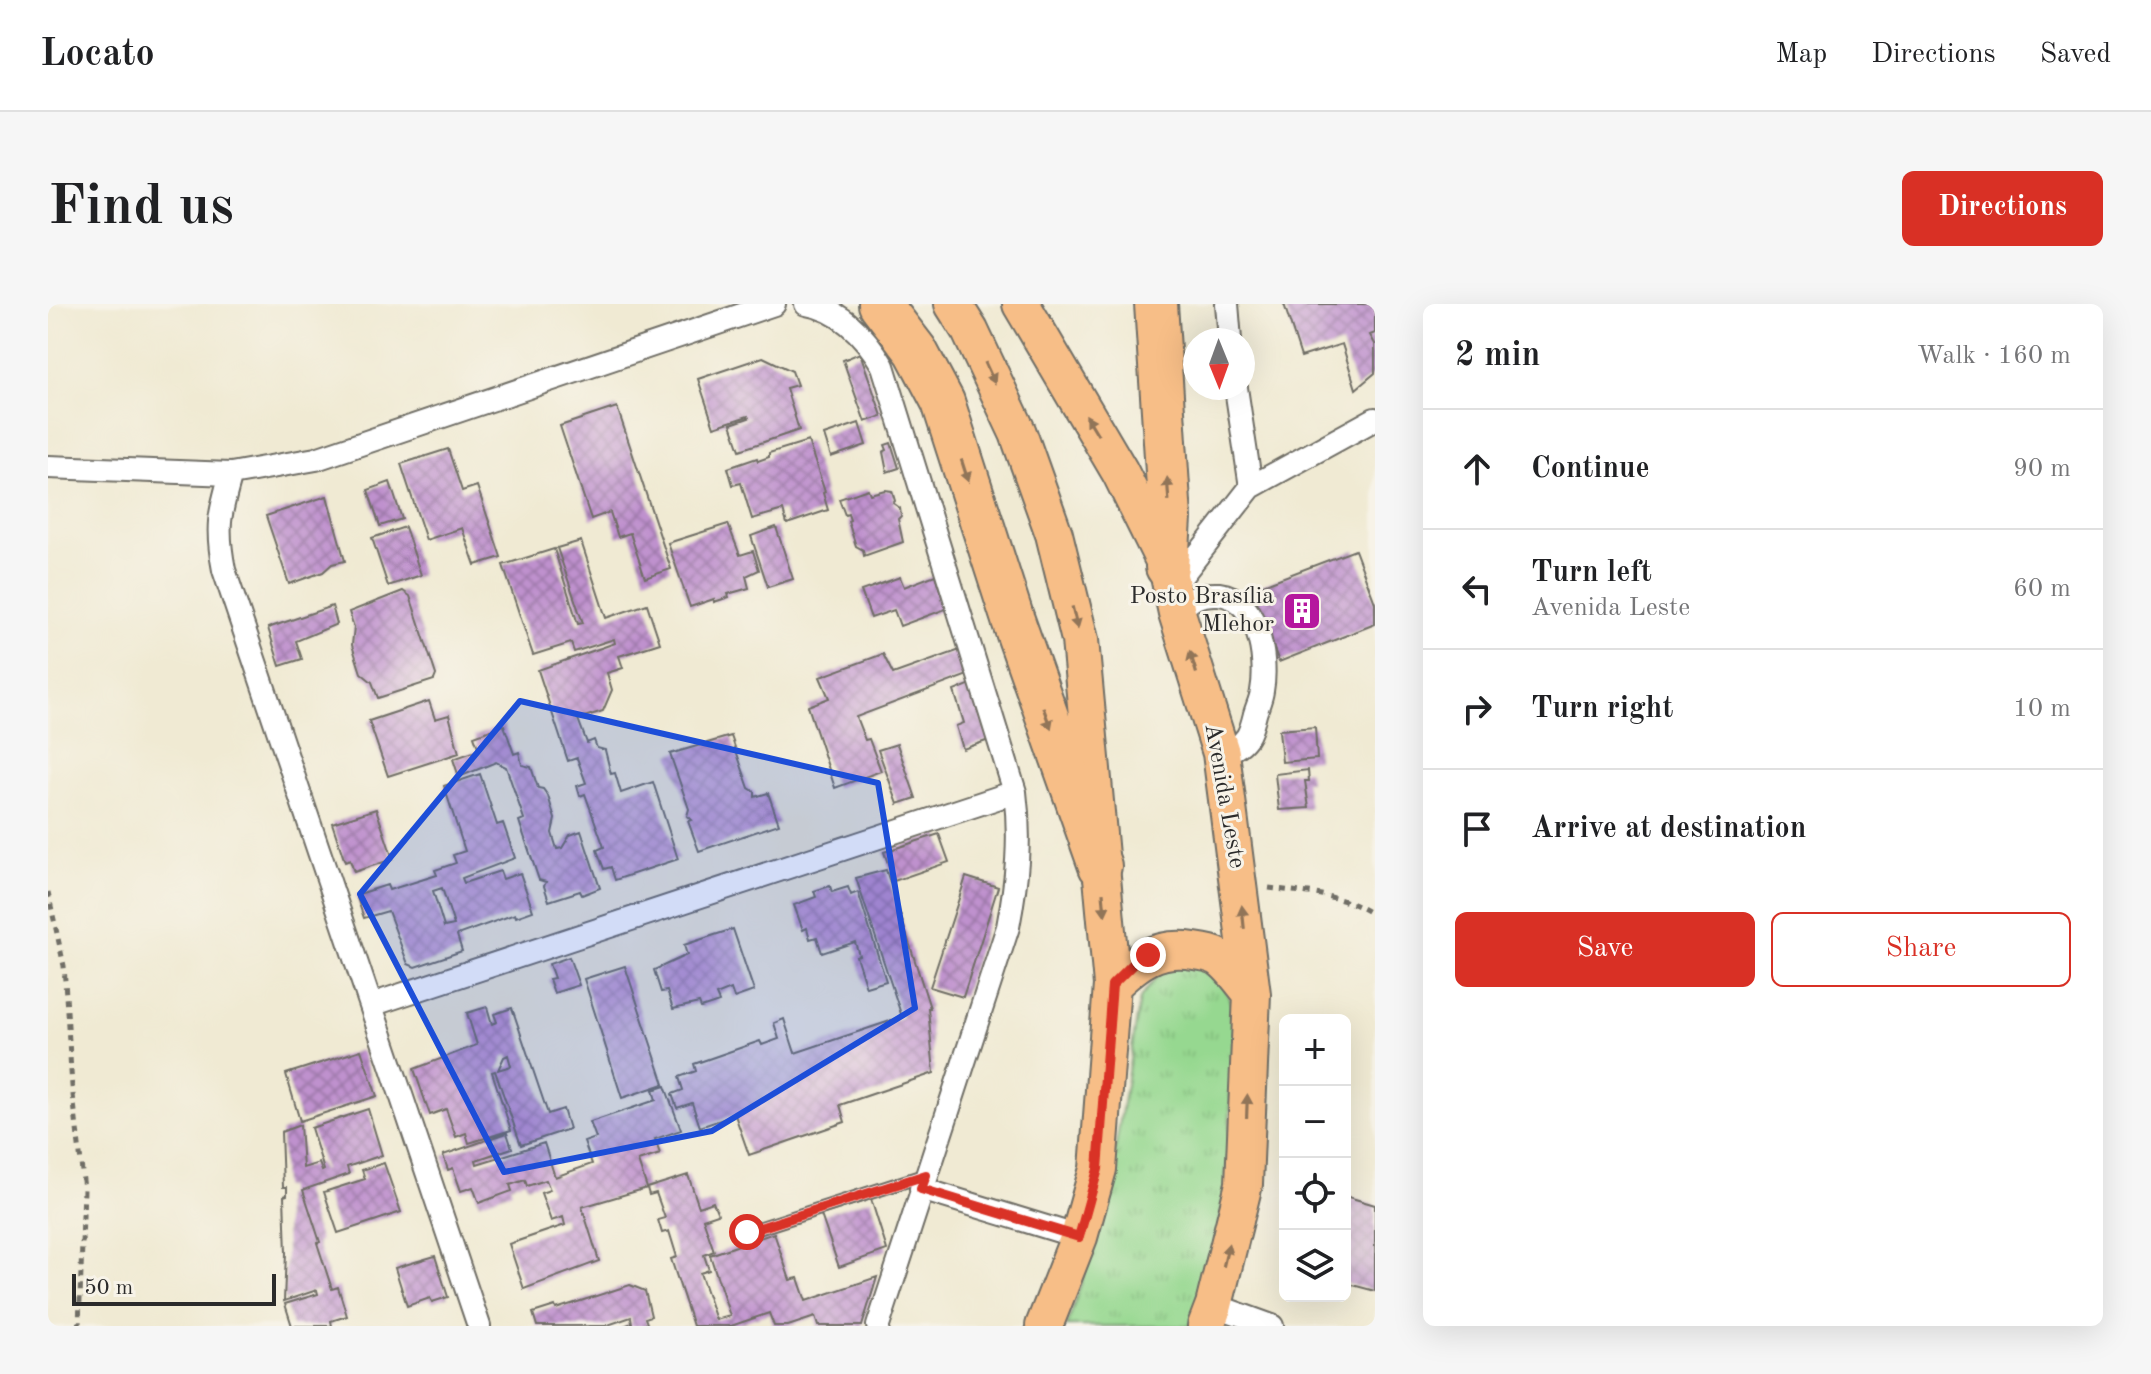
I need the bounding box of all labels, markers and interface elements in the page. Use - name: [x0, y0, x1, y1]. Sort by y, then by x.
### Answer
- text: Locato: [40, 36, 155, 74]
- text: Map: [1775, 41, 1827, 69]
- text: Directions: [1871, 41, 1996, 69]
- text: Saved: [2040, 41, 2111, 69]
- button: Directions: [1902, 171, 2103, 246]
- text: Find us: [48, 180, 234, 236]
- north arrow: [1183, 328, 1255, 400]
- text: 2 min: [1455, 339, 1540, 373]
- text: Walk · 160 m: [1917, 343, 2071, 369]
- one-way arrow: [983, 361, 997, 384]
- one-way arrow: [1085, 414, 1099, 436]
- icon: ahead: [1455, 447, 1499, 491]
- text: Continue: [1531, 454, 1650, 484]
- text: 90 m: [2013, 456, 2071, 482]
- one-way arrow: [959, 460, 972, 484]
- one-way arrow: [1161, 476, 1174, 501]
- text: Turn left: [1531, 558, 1652, 588]
- icon: left: [1455, 567, 1499, 611]
- text: 60 m: [2013, 576, 2071, 602]
- place label: Posto Brasília Mlehor: [1130, 585, 1274, 637]
- building icon: Posto Brasília Mlehor: [1281, 590, 1323, 632]
- text: Avenida Leste: [1531, 595, 1690, 621]
- one-way arrow: [1069, 605, 1081, 630]
- one-way arrow: [1186, 650, 1198, 674]
- icon: right: [1455, 687, 1499, 731]
- text: Turn right: [1531, 694, 1673, 724]
- text: 10 m: [2013, 696, 2071, 722]
- one-way arrow: [1042, 706, 1054, 730]
- street label: Avenida Leste: [1199, 722, 1249, 870]
- icon: arrive: [1455, 807, 1499, 851]
- text: Arrive at destination: [1531, 814, 1806, 844]
- one-way arrow: [1098, 892, 1111, 917]
- one-way arrow: [1236, 904, 1249, 929]
- button: Save: [1455, 912, 1755, 987]
- button: Share: [1771, 912, 2071, 987]
- route end: [1130, 937, 1166, 973]
- map controls: [1279, 1014, 1351, 1302]
- button: +: [1279, 1014, 1351, 1086]
- button: −: [1279, 1086, 1351, 1158]
- one-way arrow: [1241, 1093, 1254, 1118]
- button: locate: [1279, 1158, 1351, 1230]
- route start: [729, 1214, 765, 1250]
- button: layers: [1279, 1230, 1351, 1302]
- one-way arrow: [1220, 1243, 1233, 1268]
- scale bar: [72, 1270, 276, 1306]
- text: 50 m: [84, 1277, 133, 1299]

